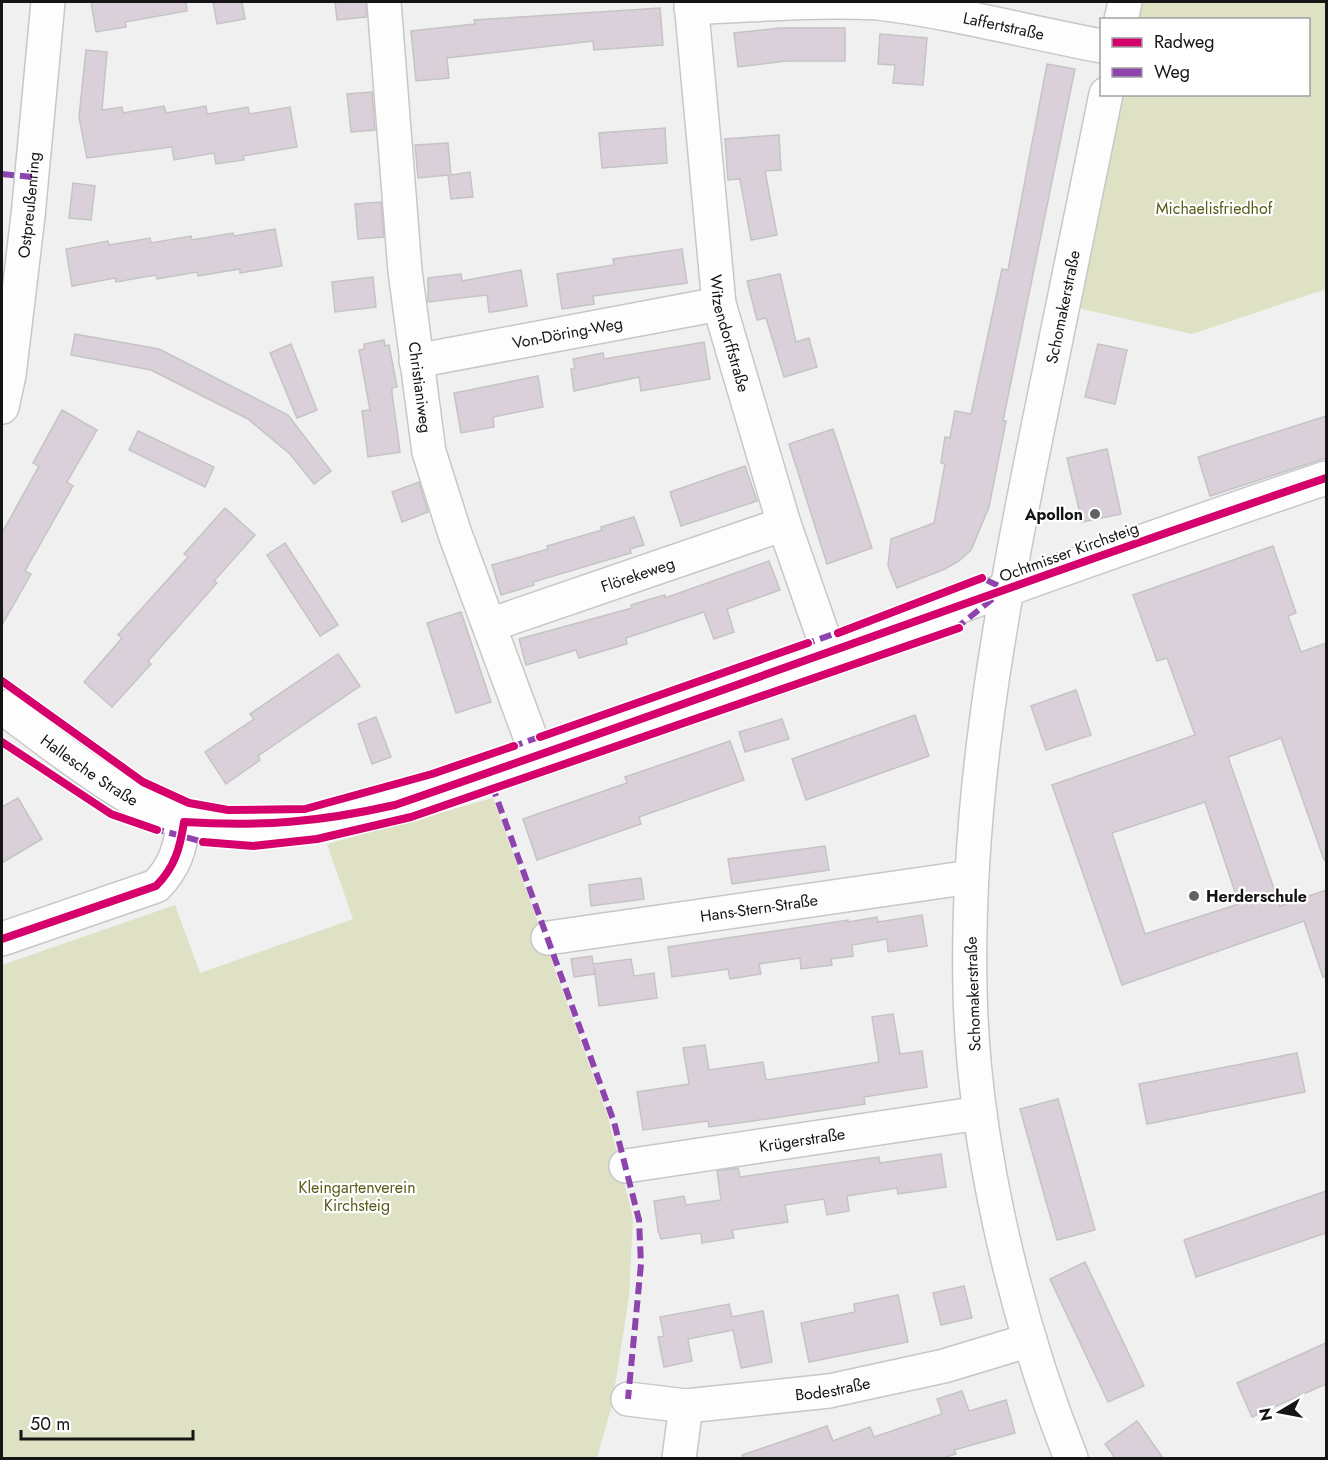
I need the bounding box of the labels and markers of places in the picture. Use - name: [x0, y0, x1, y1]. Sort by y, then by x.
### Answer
- place label: Apollon: [1024, 503, 1083, 526]
- marker: Apollon: [1088, 507, 1102, 521]
- place label: Herderschule: [1206, 885, 1307, 908]
- marker: Herderschule: [1187, 889, 1201, 903]

